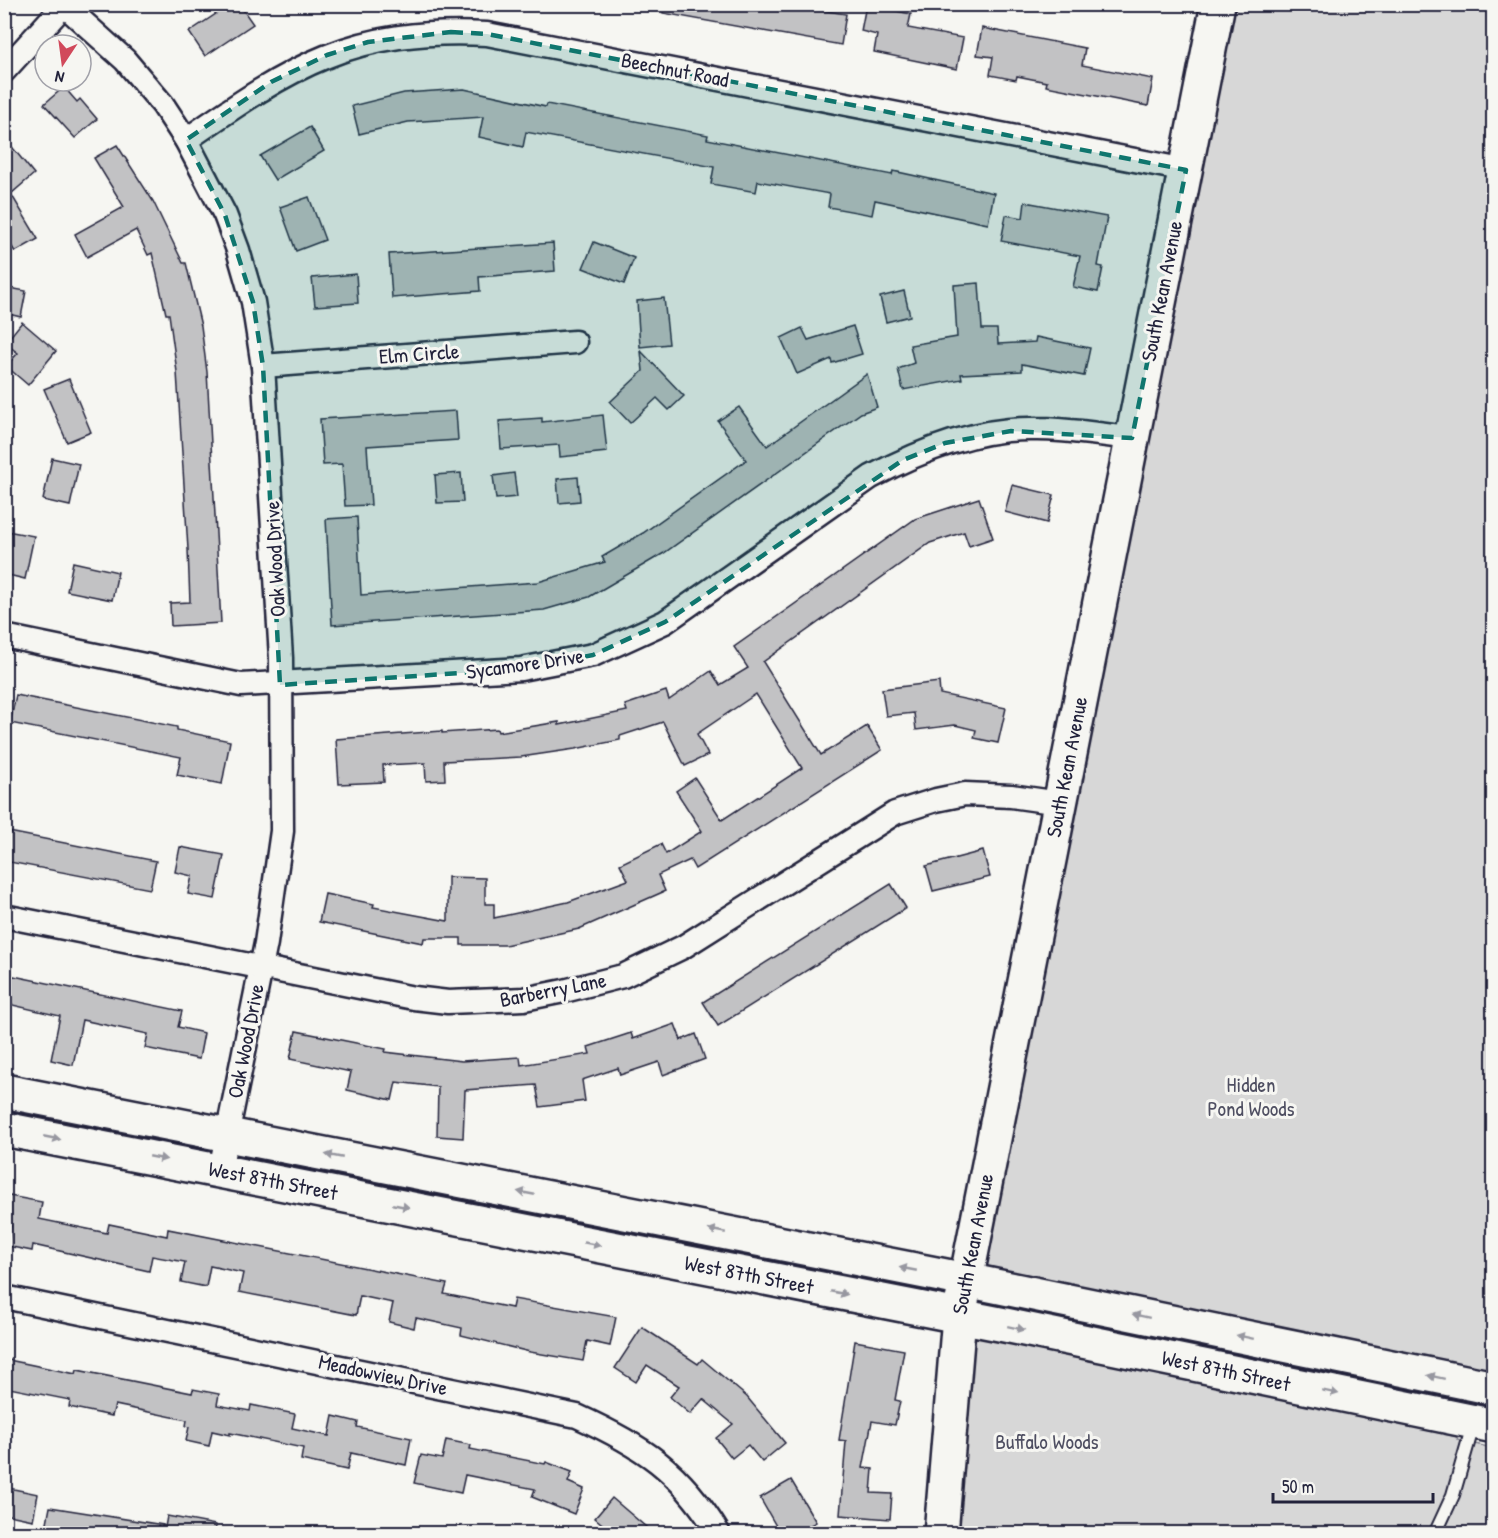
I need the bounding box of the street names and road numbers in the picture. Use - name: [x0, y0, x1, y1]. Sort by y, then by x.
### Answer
- street label: Beechnut Road: [619, 45, 731, 94]
- street label: South Kean Avenue: [1134, 218, 1189, 364]
- street label: Elm Circle: [378, 336, 460, 371]
- street label: Oak Wood Drive: [257, 500, 292, 618]
- street label: Sycamore Drive: [464, 641, 586, 686]
- street label: South Kean Avenue: [1039, 694, 1094, 840]
- street label: Barberry Lane: [497, 965, 609, 1014]
- street label: Oak Wood Drive: [220, 981, 271, 1101]
- street label: West 87th Street: [206, 1154, 341, 1207]
- street label: South Kean Avenue: [945, 1171, 1000, 1317]
- street label: West 87th Street: [682, 1248, 817, 1301]
- street label: West 87th Street: [1159, 1343, 1294, 1398]
- street label: Meadowview Drive: [316, 1347, 450, 1402]

